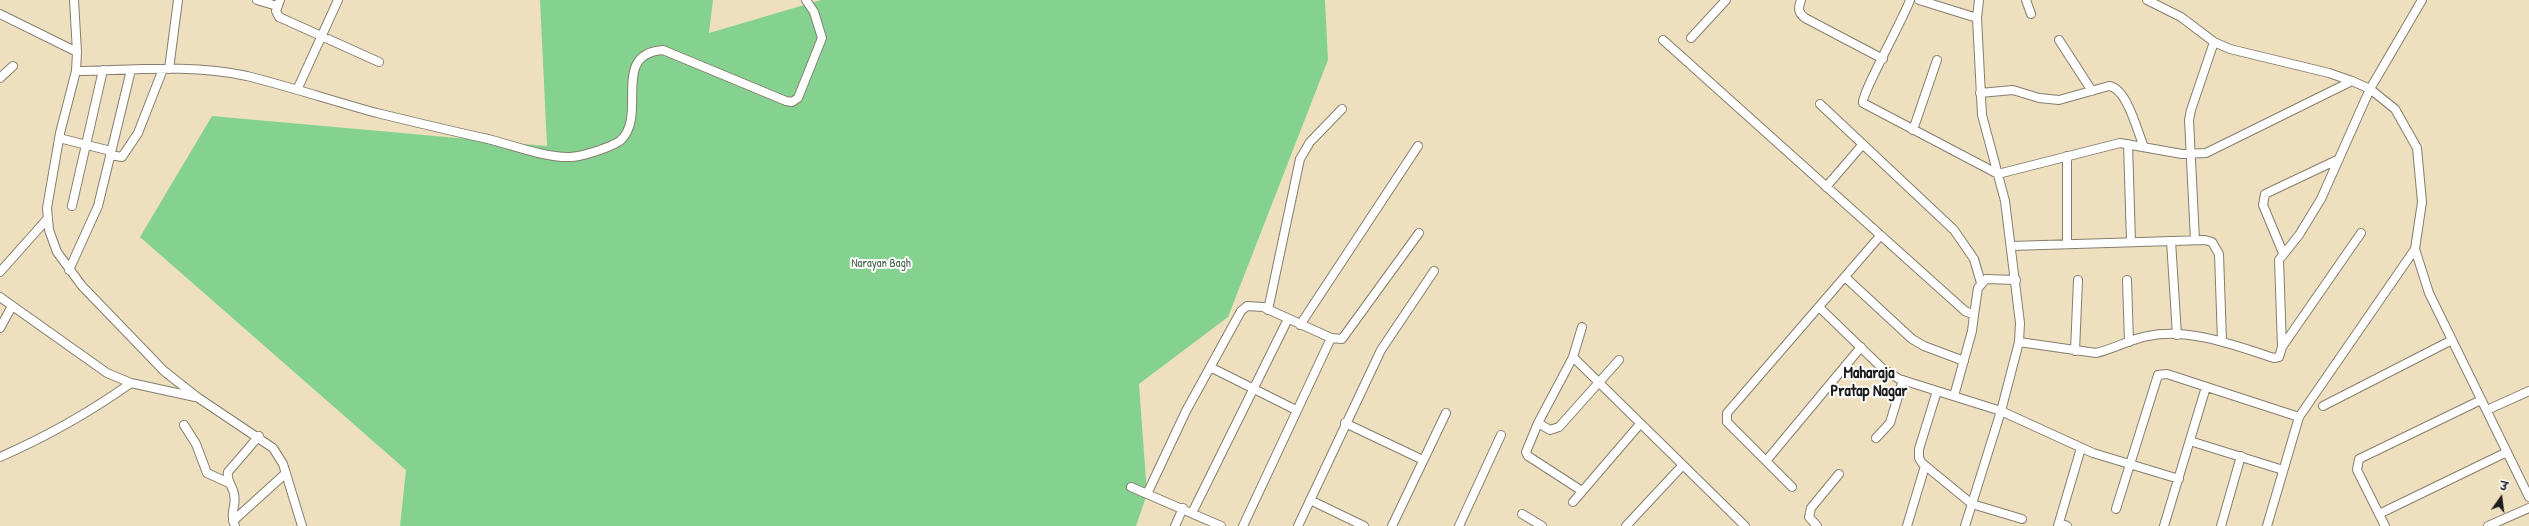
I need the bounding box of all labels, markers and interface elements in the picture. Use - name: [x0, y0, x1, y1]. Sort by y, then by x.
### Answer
- park label: Narayan Bagh: [851, 257, 911, 271]
- district label: Maharaja Pratap Nagar: [1831, 364, 1907, 402]
- north arrow: [2481, 478, 2521, 518]
- text: उ: [2499, 479, 2509, 494]

